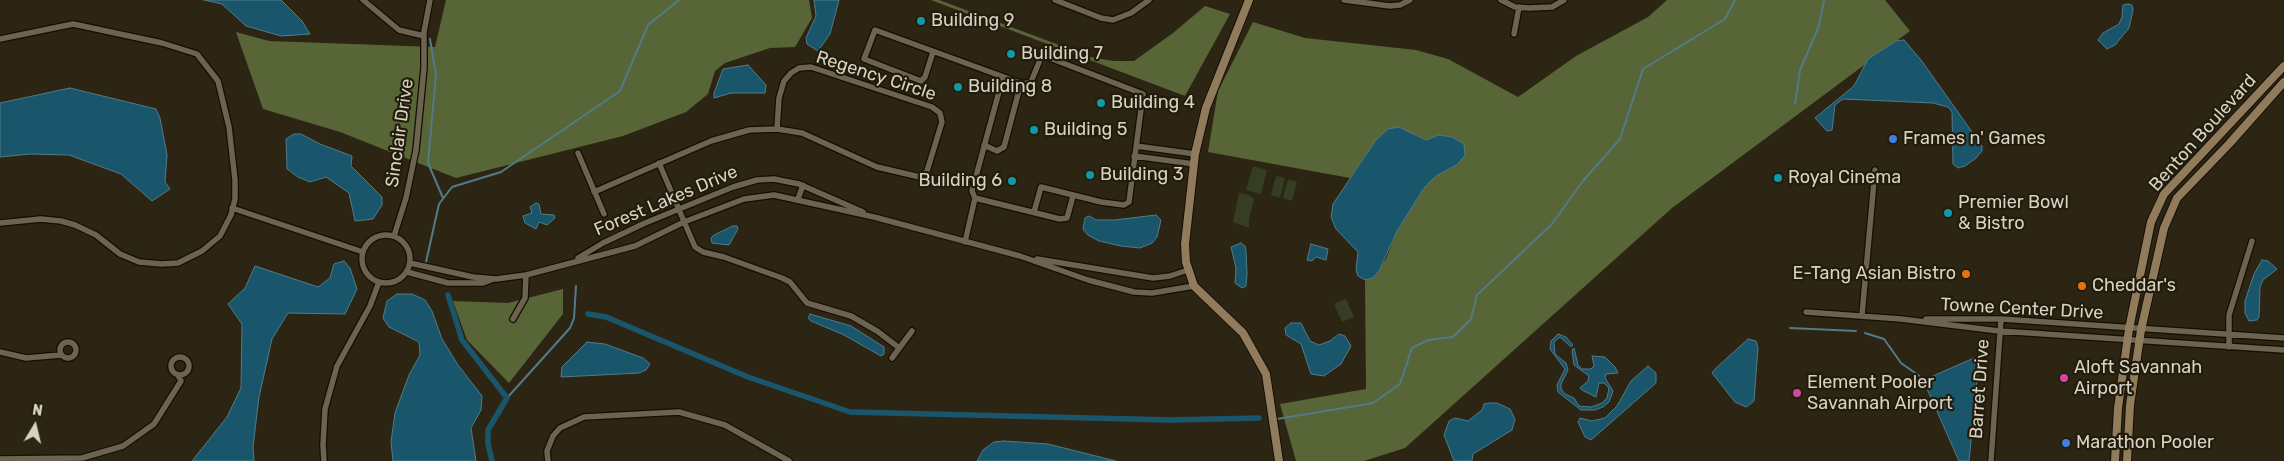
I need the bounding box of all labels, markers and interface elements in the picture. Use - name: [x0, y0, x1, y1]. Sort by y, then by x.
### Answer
- place label: Building 9: [931, 10, 1014, 32]
- marker: Building 9: [915, 15, 927, 27]
- place label: Building 7: [1021, 43, 1103, 65]
- street label: Regency Circle: [813, 46, 939, 106]
- marker: Building 7: [1005, 48, 1017, 60]
- street label: Benton Boulevard: [2145, 70, 2261, 196]
- place label: Building 8: [968, 76, 1052, 98]
- street label: Sinclair Drive: [382, 77, 418, 189]
- marker: Building 8: [952, 81, 964, 93]
- place label: Building 4: [1111, 92, 1195, 114]
- marker: Building 4: [1095, 97, 1107, 109]
- place label: Building 5: [1044, 119, 1127, 141]
- marker: Building 5: [1028, 124, 1040, 136]
- place label: Frames n' Games: [1903, 128, 2046, 150]
- marker: Frames n' Games: [1887, 133, 1899, 145]
- street label: Forest Lakes Drive: [591, 161, 741, 241]
- place label: Building 3: [1100, 164, 1184, 186]
- place label: Royal Cinema: [1788, 167, 1901, 189]
- marker: Building 3: [1084, 169, 1096, 181]
- place label: Building 6: [918, 170, 1002, 192]
- marker: Royal Cinema: [1772, 172, 1784, 184]
- marker: Building 6: [1006, 175, 1018, 187]
- place label: Premier Bowl & Bistro: [1958, 192, 2069, 234]
- marker: Premier Bowl & Bistro: [1942, 207, 1954, 219]
- place label: E-Tang Asian Bistro: [1793, 263, 1956, 285]
- marker: E-Tang Asian Bistro: [1960, 268, 1972, 280]
- place label: Cheddar's: [2092, 275, 2176, 297]
- marker: Cheddar's: [2076, 280, 2088, 292]
- street label: Towne Center Drive: [1940, 294, 2104, 324]
- street label: Barret Drive: [1966, 338, 1994, 440]
- place label: Aloft Savannah Airport: [2074, 357, 2202, 399]
- place label: Element Pooler Savannah Airport: [1807, 372, 1953, 414]
- marker: Aloft Savannah Airport: [2058, 372, 2070, 384]
- marker: Element Pooler Savannah Airport: [1791, 387, 1803, 399]
- north arrow: [10, 401, 60, 451]
- text: N: [31, 402, 44, 420]
- place label: Marathon Pooler: [2076, 432, 2214, 454]
- marker: Marathon Pooler: [2060, 437, 2072, 449]

